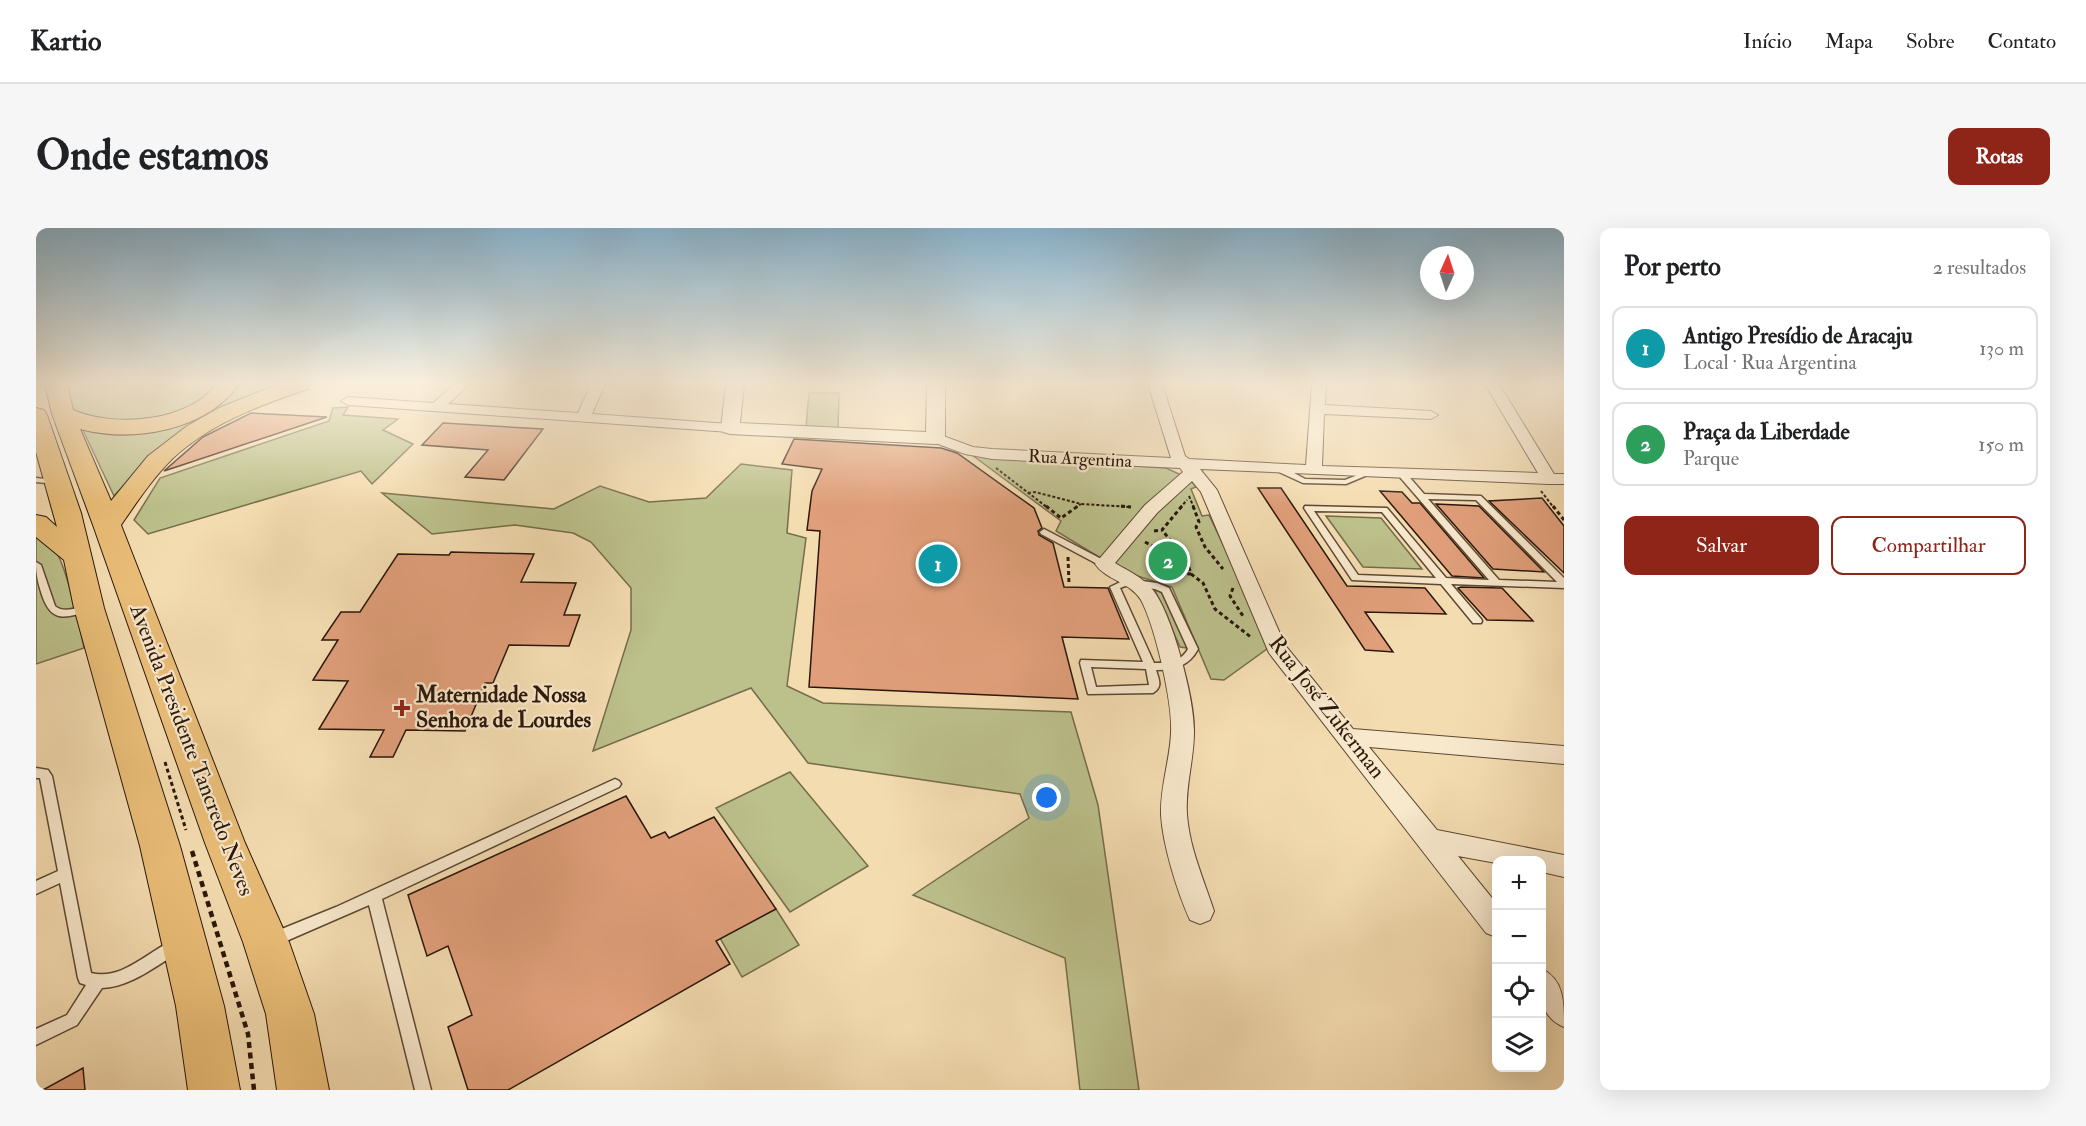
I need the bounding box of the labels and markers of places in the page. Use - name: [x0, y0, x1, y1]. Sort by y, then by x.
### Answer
- pin: 2: [1148, 538, 1188, 584]
- pin: 1: [918, 542, 958, 586]
- place label: Maternidade Nossa Senhora de Lourdes: [415, 681, 592, 734]
- marker: Maternidade Nossa Senhora de Lourdes: [393, 699, 411, 717]

